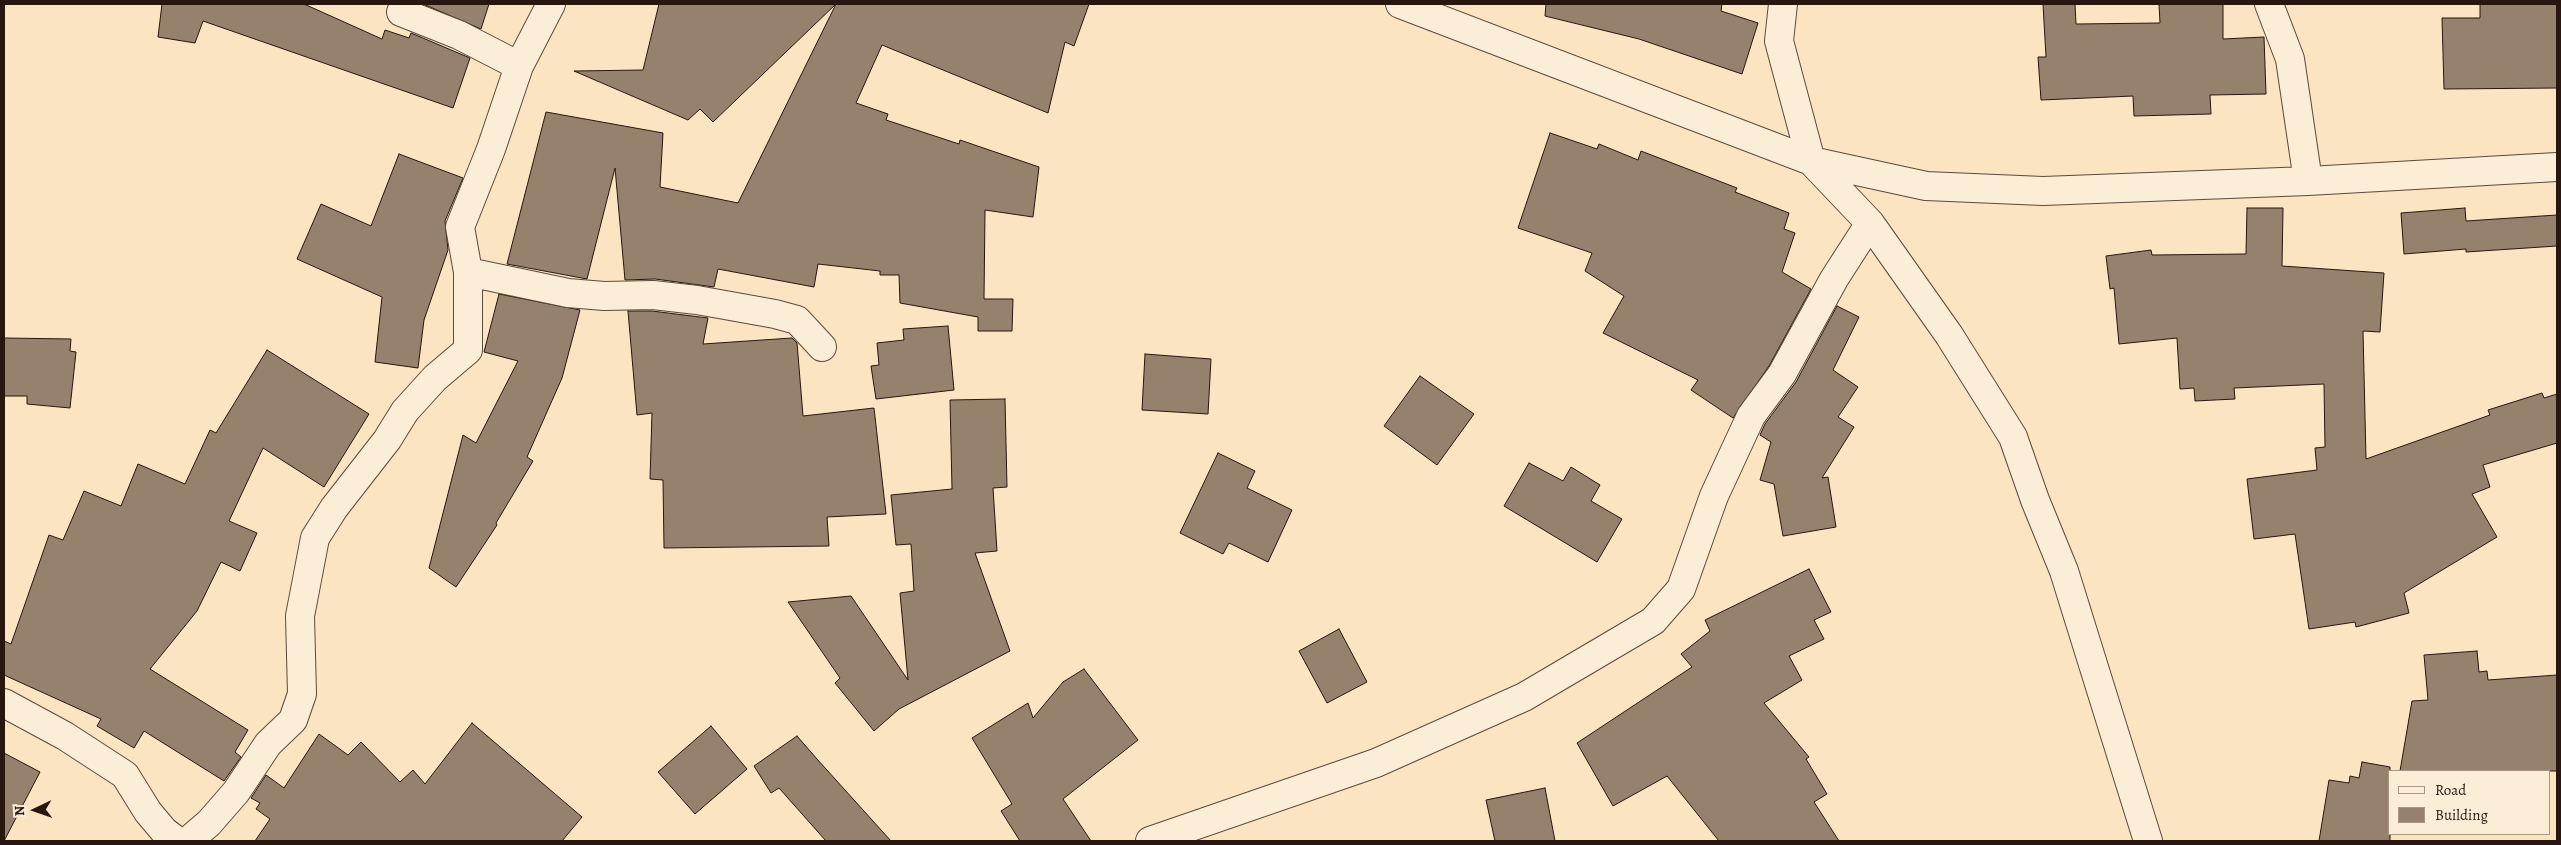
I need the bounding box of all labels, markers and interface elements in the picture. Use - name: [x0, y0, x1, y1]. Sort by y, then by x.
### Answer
- legend: [2388, 770, 2551, 835]
- text: Road: [2435, 780, 2466, 800]
- north arrow: [10, 785, 60, 835]
- text: N: [10, 805, 29, 816]
- text: Building: [2435, 805, 2488, 825]

